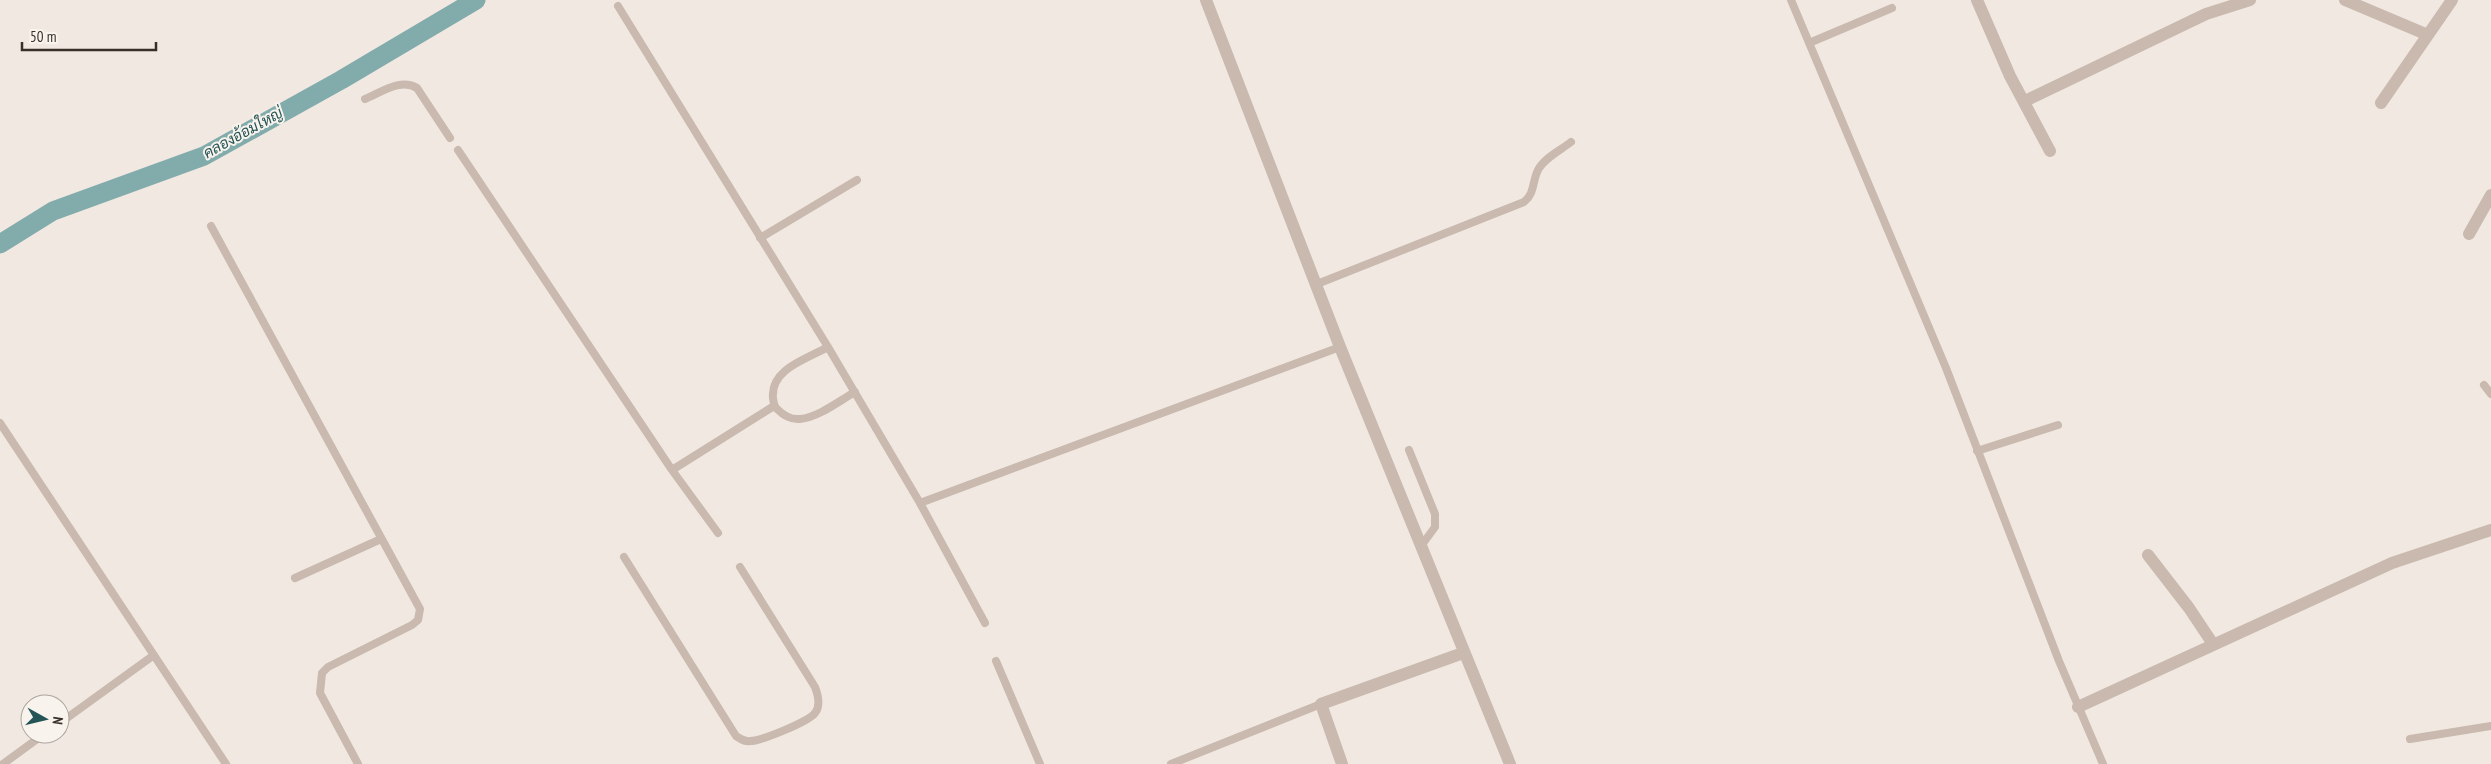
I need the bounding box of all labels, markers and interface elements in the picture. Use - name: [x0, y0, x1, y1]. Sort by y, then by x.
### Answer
- scale bar: [22, 20, 156, 52]
- text: 50 m: [30, 27, 56, 46]
- water label: คลองอ้อมใหญ่: [200, 102, 287, 162]
- north arrow: [20, 694, 70, 744]
- text: N: [48, 716, 67, 726]

